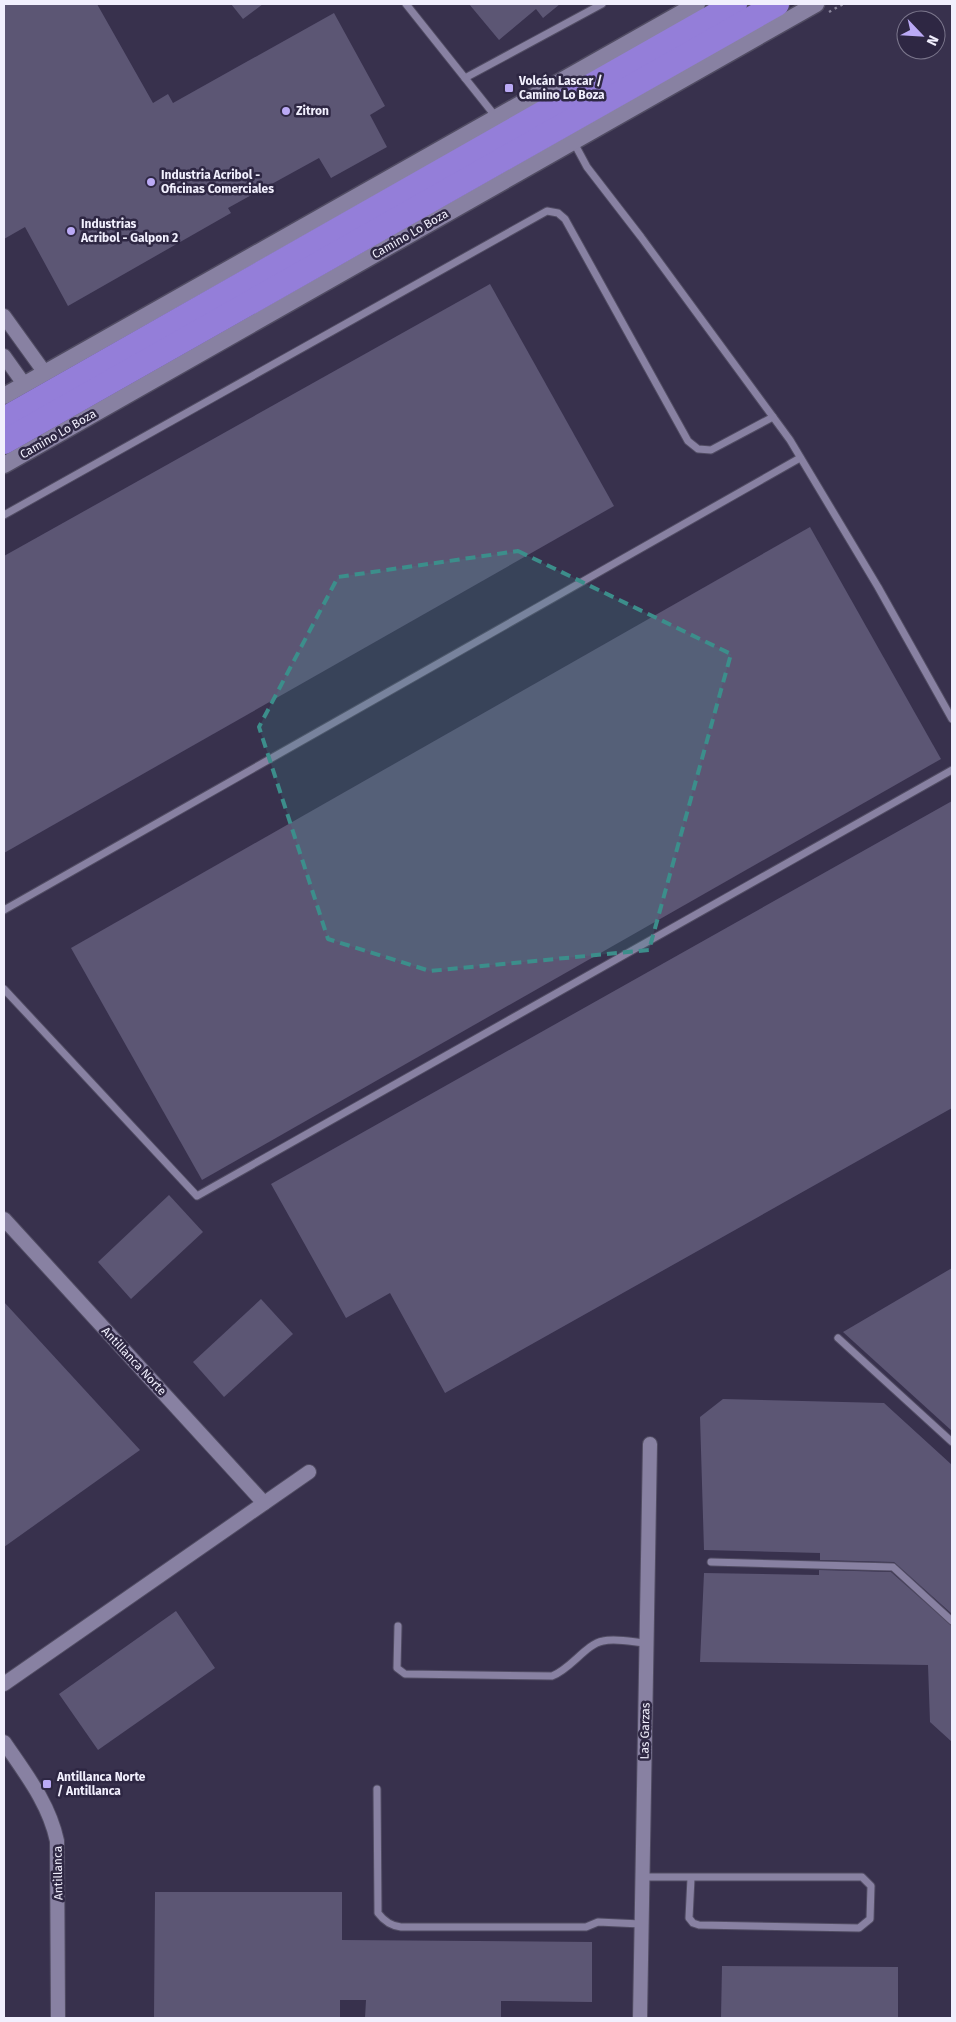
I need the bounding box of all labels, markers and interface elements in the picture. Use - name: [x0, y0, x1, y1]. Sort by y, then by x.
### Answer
- north arrow: [896, 10, 946, 60]
- text: N: [923, 32, 942, 48]
- place label: Volcán Lascar / Camino Lo Boza: [518, 74, 605, 102]
- marker: Volcán Lascar / Camino Lo Boza: [503, 82, 515, 94]
- place label: Zitron: [296, 104, 329, 118]
- marker: Zitron: [280, 105, 292, 117]
- place label: Industria Acribol - Oficinas Comerciales: [161, 168, 274, 196]
- marker: Industria Acribol - Oficinas Comerciales: [145, 176, 157, 188]
- street label: Camino Lo Boza: [369, 207, 451, 261]
- place label: Industrias Acribol - Galpon 2: [80, 217, 178, 245]
- marker: Industrias Acribol - Galpon 2: [65, 225, 77, 237]
- street label: Camino Lo Boza: [17, 407, 99, 461]
- street label: Antillanca Norte: [99, 1324, 169, 1398]
- street label: Las Garzas: [638, 1702, 653, 1759]
- place label: Antillanca Norte / Antillanca: [56, 1770, 146, 1798]
- marker: Antillanca Norte / Antillanca: [41, 1778, 53, 1790]
- street label: Antillanca: [51, 1846, 65, 1900]

